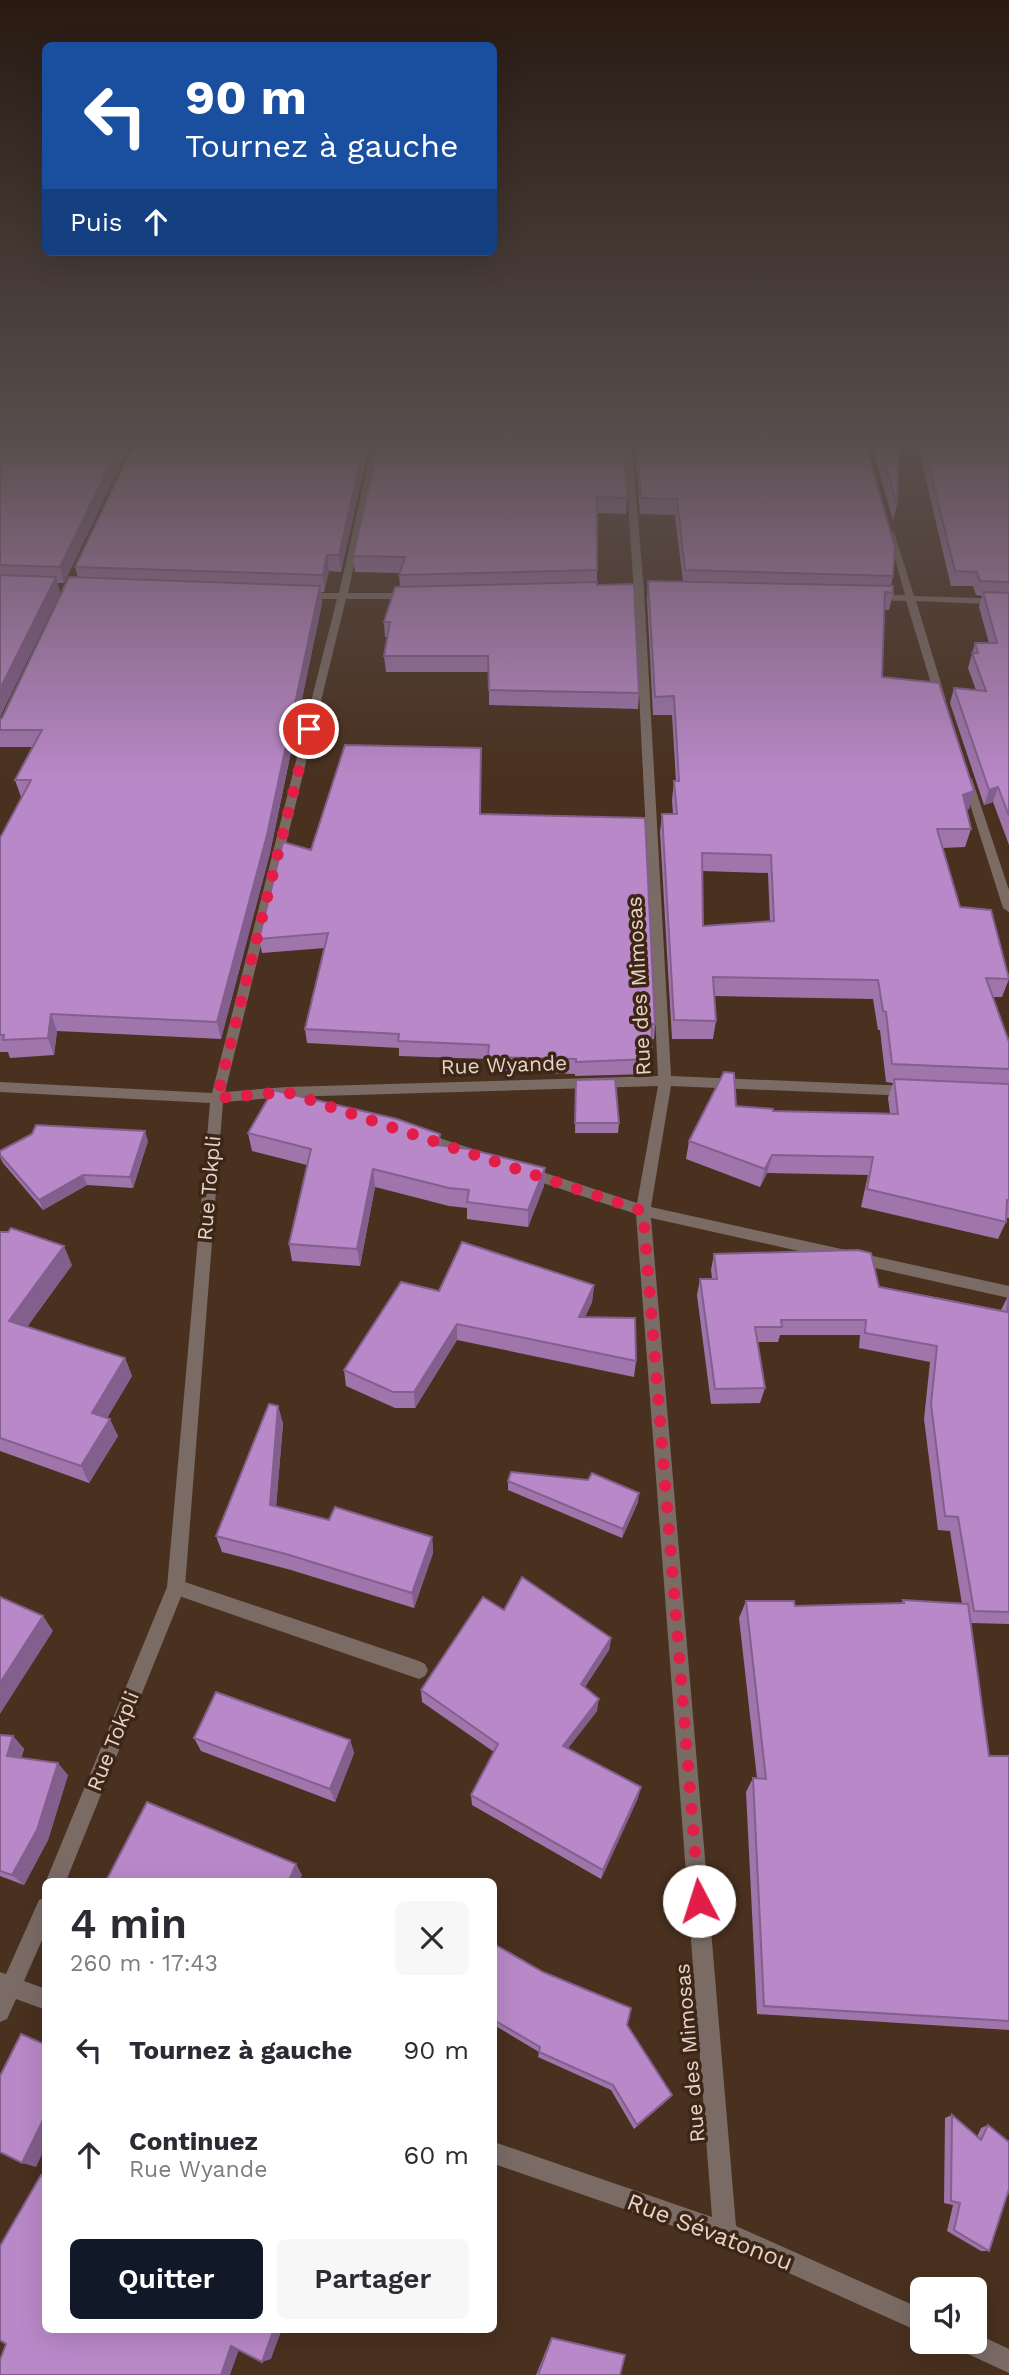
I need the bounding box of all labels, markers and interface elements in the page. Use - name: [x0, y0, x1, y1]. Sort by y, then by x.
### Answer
- text: 90 m: [185, 68, 307, 126]
- icon: left: [70, 70, 161, 161]
- text: Tournez à gauche: [185, 127, 458, 165]
- icon: ahead: [137, 203, 175, 241]
- text: Puis: [70, 207, 123, 237]
- pin: [279, 699, 339, 759]
- icon: arrive: [290, 710, 328, 748]
- street label: Rue des Mimosas: [621, 896, 656, 1076]
- street label: Rue Wyande: [440, 1050, 568, 1079]
- street label: Rue Tokpli: [191, 1134, 226, 1242]
- street label: Rue Tokpli: [81, 1687, 144, 1794]
- position arrow: [662, 1864, 736, 1938]
- text: 4 min: [70, 1899, 187, 1948]
- button: close: [395, 1901, 469, 1975]
- text: 260 m · 17:43: [70, 1950, 218, 1977]
- street label: Rue des Mimosas: [669, 1962, 710, 2144]
- icon: left: [70, 2031, 108, 2069]
- text: Tournez à gauche: [129, 2035, 352, 2065]
- text: 90 m: [403, 2035, 469, 2065]
- text: Continuez: [129, 2126, 258, 2156]
- icon: ahead: [70, 2136, 108, 2174]
- text: 60 m: [403, 2140, 469, 2170]
- text: Rue Wyande: [129, 2156, 267, 2183]
- street label: Rue Sévatonou: [623, 2188, 797, 2276]
- button: Quitter: [70, 2239, 263, 2319]
- button: Partager: [277, 2239, 469, 2319]
- map controls: [910, 2277, 987, 2354]
- button: sound: [910, 2277, 987, 2354]

